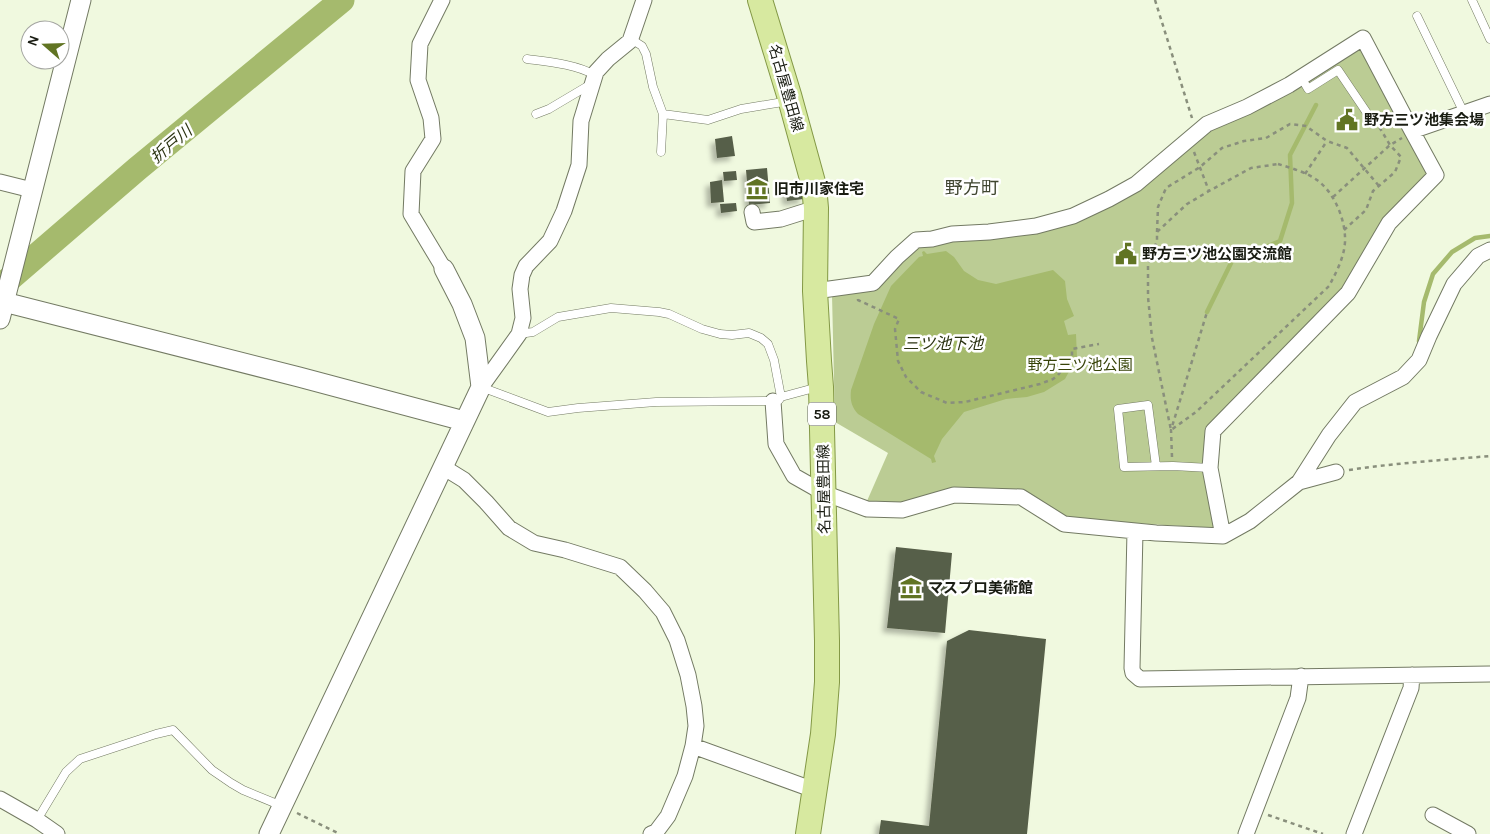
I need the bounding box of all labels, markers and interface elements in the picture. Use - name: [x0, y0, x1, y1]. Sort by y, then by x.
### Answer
- north arrow: [20, 20, 70, 70]
- text: N: [24, 33, 43, 48]
- street label: 名古屋豊田線: [765, 42, 807, 134]
- public building icon: 野方三ツ池集会場: [1334, 107, 1360, 133]
- place label: 野方三ツ池集会場: [1364, 111, 1484, 129]
- water label: 折戸川: [147, 120, 197, 167]
- museum icon: 旧市川家住宅: [744, 176, 770, 202]
- district label: 野方町: [945, 177, 999, 199]
- place label: 旧市川家住宅: [774, 180, 864, 198]
- public building icon: 野方三ツ池公園交流館: [1113, 241, 1139, 267]
- place label: 野方三ツ池公園交流館: [1142, 245, 1292, 263]
- water label: 三ツ池下池: [903, 334, 985, 353]
- park label: 野方三ツ池公園: [1027, 356, 1133, 374]
- road number: 58: [808, 402, 836, 426]
- street label: 名古屋豊田線: [814, 444, 834, 534]
- museum icon: マスプロ美術館: [898, 575, 924, 601]
- place label: マスプロ美術館: [928, 579, 1033, 597]

